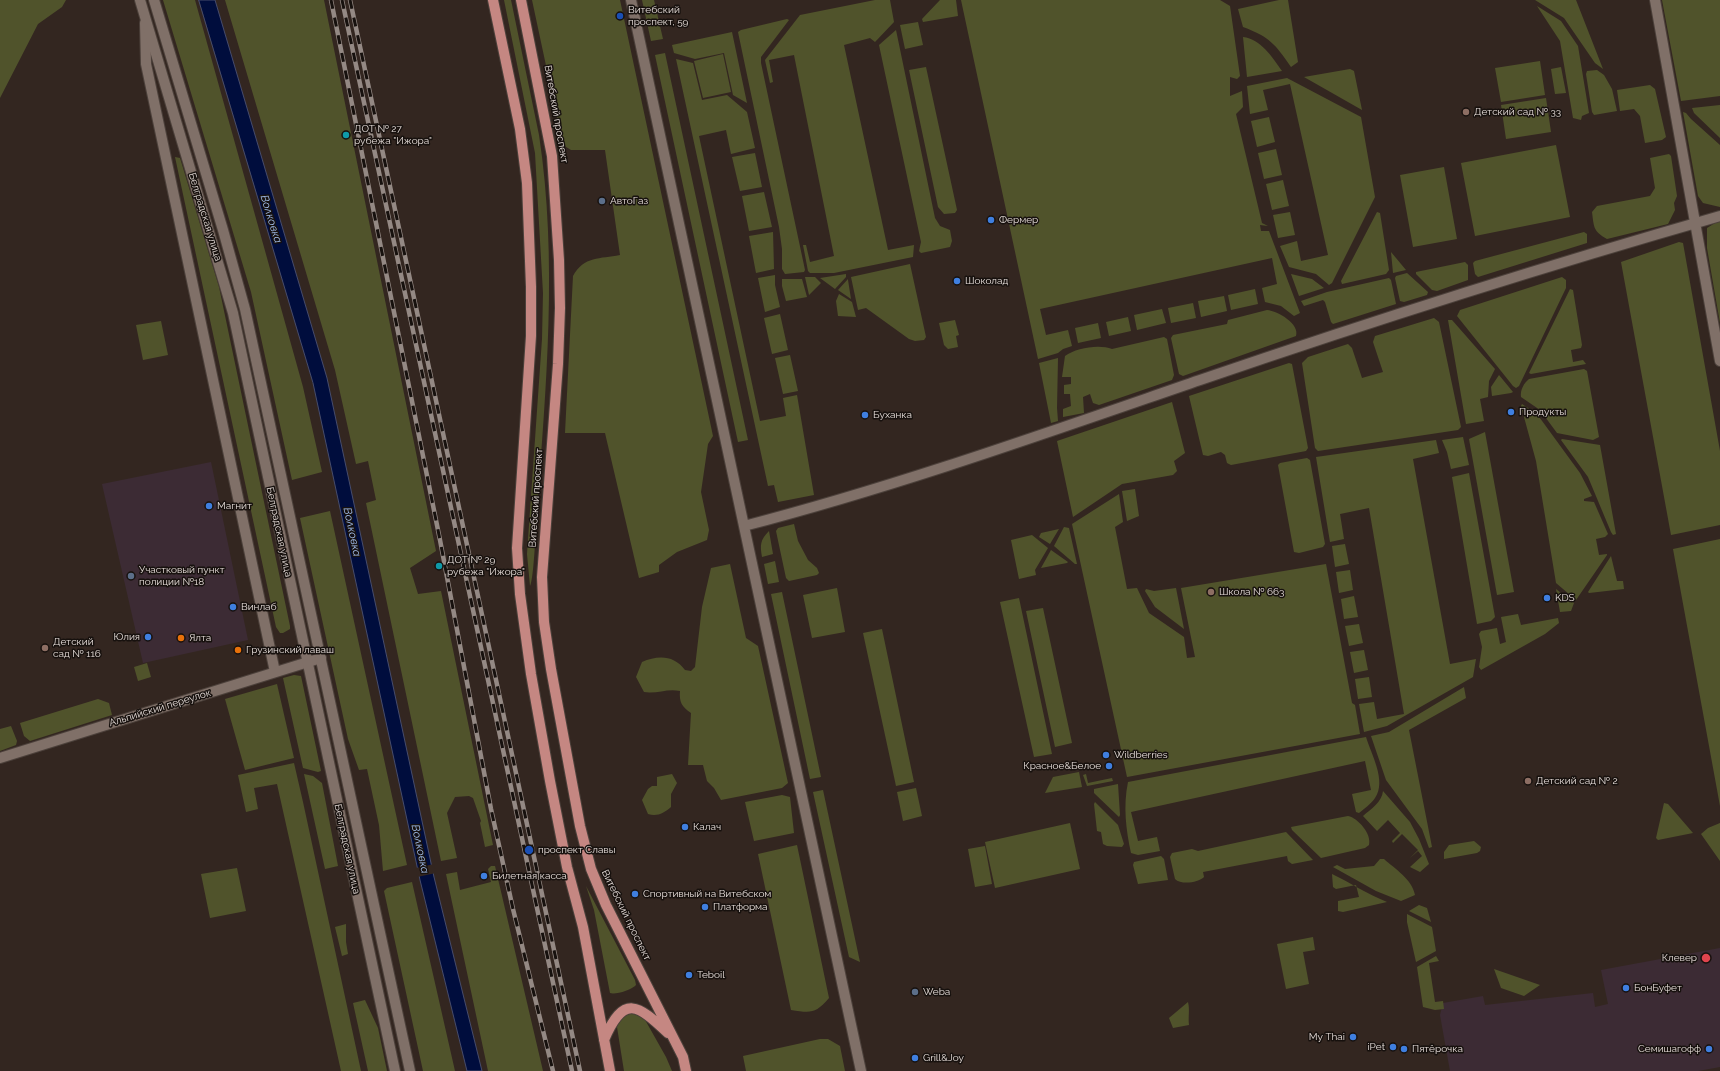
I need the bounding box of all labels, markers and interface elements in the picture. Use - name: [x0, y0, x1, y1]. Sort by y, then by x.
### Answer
- place label: Витебский проспект, 59: [628, 4, 688, 28]
- marker: Витебский проспект, 59: [615, 11, 625, 21]
- street label: Витебский проспект: [541, 64, 571, 164]
- place label: Детский сад № 33: [1474, 106, 1561, 118]
- marker: Детский сад № 33: [1461, 107, 1471, 117]
- place label: ДОТ № 27 рубежа "Ижора": [354, 123, 432, 146]
- marker: ДОТ № 27 рубежа "Ижора": [341, 130, 351, 140]
- street label: Белградская улица: [186, 171, 224, 263]
- water label: Волковка: [257, 193, 285, 245]
- place label: АвтоГаз: [610, 195, 648, 207]
- marker: АвтоГаз: [597, 196, 607, 206]
- place label: Фермер: [999, 214, 1038, 226]
- marker: Фермер: [986, 215, 996, 225]
- place label: Шоколад: [965, 275, 1008, 287]
- marker: Шоколад: [952, 276, 962, 286]
- place label: Продукты: [1519, 406, 1566, 418]
- marker: Продукты: [1506, 407, 1516, 417]
- place label: Буханка: [873, 409, 912, 421]
- marker: Буханка: [860, 410, 870, 420]
- street label: Витебский проспект: [527, 448, 545, 548]
- street label: Белградская улица: [264, 486, 294, 578]
- place label: Магнит: [217, 500, 252, 512]
- marker: Магнит: [204, 501, 214, 511]
- water label: Волковка: [340, 506, 364, 558]
- place label: ДОТ № 29 рубежа "Ижора": [447, 554, 525, 578]
- marker: ДОТ № 29 рубежа "Ижора": [434, 561, 444, 571]
- place label: Участковый пункт полиции №18: [139, 564, 224, 588]
- marker: Участковый пункт полиции №18: [126, 571, 136, 581]
- place label: Школа № 663: [1219, 586, 1284, 598]
- marker: Школа № 663: [1206, 587, 1216, 597]
- place label: KDS: [1555, 592, 1575, 604]
- marker: KDS: [1542, 593, 1552, 603]
- place label: Винлаб: [241, 601, 277, 613]
- marker: Винлаб: [228, 602, 238, 612]
- place label: Юлия: [113, 631, 140, 643]
- marker: Юлия: [143, 632, 153, 642]
- place label: Ялта: [189, 632, 211, 644]
- marker: Ялта: [176, 633, 186, 643]
- place label: Детский сад № 116: [53, 636, 101, 660]
- marker: Детский сад № 116: [40, 643, 50, 653]
- place label: Грузинский лаваш: [246, 644, 334, 656]
- marker: Грузинский лаваш: [233, 645, 243, 655]
- street label: Альпийский переулок: [108, 687, 212, 729]
- place label: Wildberries: [1114, 749, 1168, 761]
- marker: Wildberries: [1101, 750, 1111, 760]
- place label: Красное&Белое: [1023, 760, 1101, 772]
- marker: Красное&Белое: [1104, 761, 1114, 771]
- place label: Детский сад № 2: [1536, 775, 1618, 787]
- marker: Детский сад № 2: [1523, 776, 1533, 786]
- street label: Белградская улица: [332, 803, 362, 895]
- place label: Калач: [693, 821, 721, 833]
- marker: Калач: [680, 822, 690, 832]
- water label: Волковка: [408, 823, 432, 875]
- marker: проспект Славы: [523, 844, 535, 856]
- place label: проспект Славы: [538, 844, 615, 856]
- street label: Витебский проспект: [599, 868, 653, 962]
- place label: Билетная касса: [492, 870, 567, 882]
- marker: Билетная касса: [479, 871, 489, 881]
- place label: Спортивный на Витебском: [643, 888, 771, 900]
- marker: Спортивный на Витебском: [630, 889, 640, 899]
- place label: Платформа: [713, 901, 768, 913]
- marker: Платформа: [700, 902, 710, 912]
- place label: Клевер: [1662, 952, 1697, 964]
- marker: Клевер: [1700, 952, 1712, 964]
- place label: Teboil: [697, 969, 725, 981]
- marker: Teboil: [684, 970, 694, 980]
- place label: БонБуфет: [1634, 982, 1682, 994]
- marker: БонБуфет: [1621, 983, 1631, 993]
- place label: Weba: [923, 986, 950, 998]
- marker: Weba: [910, 987, 920, 997]
- place label: My Thai: [1309, 1031, 1345, 1043]
- marker: My Thai: [1348, 1032, 1358, 1042]
- place label: iРet: [1367, 1041, 1385, 1053]
- marker: iРet: [1388, 1042, 1398, 1052]
- place label: Пятёрочка: [1412, 1043, 1463, 1055]
- place label: Семишагофф: [1638, 1043, 1701, 1055]
- marker: Пятёрочка: [1399, 1044, 1409, 1054]
- marker: Семишагофф: [1704, 1044, 1714, 1054]
- place label: Grill&Joy: [923, 1052, 964, 1064]
- marker: Grill&Joy: [910, 1053, 920, 1063]

